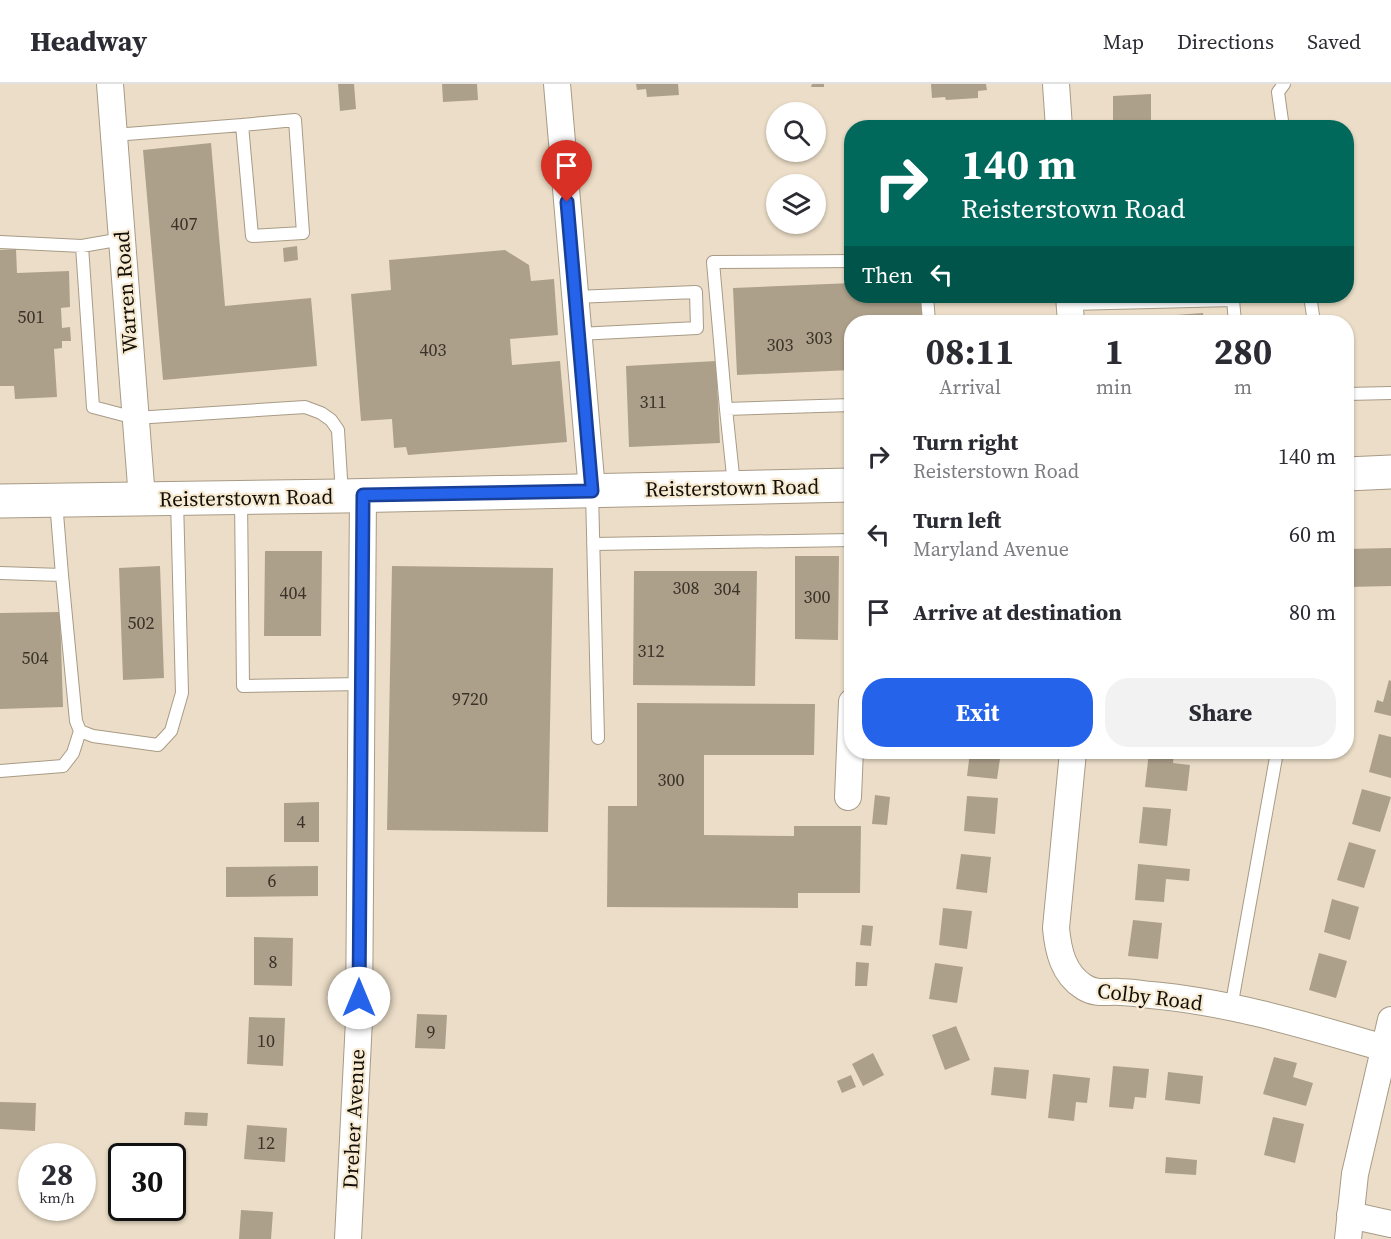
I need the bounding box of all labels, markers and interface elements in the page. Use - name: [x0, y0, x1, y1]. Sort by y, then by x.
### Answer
- text: Headway: [30, 22, 147, 60]
- text: Map: [1103, 27, 1144, 56]
- text: Directions: [1177, 27, 1274, 56]
- text: Saved: [1307, 27, 1361, 56]
- map controls: [766, 102, 826, 234]
- button: search: [766, 102, 826, 162]
- text: 140 m: [961, 135, 1076, 193]
- pin: [541, 140, 592, 202]
- icon: right: [862, 144, 940, 222]
- icon: arrive: [550, 149, 583, 182]
- button: layers: [766, 174, 826, 234]
- text: Reisterstown Road: [961, 190, 1185, 227]
- house number: 407: [171, 211, 198, 236]
- street label: Warren Road: [107, 230, 144, 354]
- icon: left: [925, 258, 958, 291]
- text: Then: [862, 260, 913, 290]
- house number: 501: [18, 304, 45, 329]
- house number: 303: [806, 325, 833, 350]
- text: 08:11: [926, 327, 1014, 376]
- text: 1: [1104, 327, 1124, 376]
- text: 280: [1214, 327, 1272, 376]
- house number: 303: [767, 332, 794, 357]
- house number: 403: [420, 337, 447, 362]
- text: Arrival: [939, 373, 1001, 401]
- text: min: [1096, 373, 1132, 401]
- text: m: [1234, 373, 1252, 401]
- house number: 311: [640, 389, 667, 414]
- text: Turn right: [913, 427, 1018, 457]
- icon: right: [862, 440, 895, 473]
- text: 140 m: [1278, 441, 1336, 471]
- text: Reisterstown Road: [913, 457, 1079, 485]
- street label: Reisterstown Road: [645, 471, 820, 504]
- street label: Reisterstown Road: [159, 481, 334, 514]
- text: Turn left: [913, 505, 1001, 535]
- icon: left: [862, 518, 895, 551]
- text: 60 m: [1289, 519, 1336, 549]
- text: Maryland Avenue: [913, 535, 1069, 563]
- house number: 308: [673, 575, 700, 600]
- house number: 304: [714, 576, 741, 601]
- house number: 404: [280, 580, 307, 605]
- house number: 300: [804, 584, 831, 609]
- icon: arrive: [862, 596, 895, 629]
- text: Arrive at destination: [913, 597, 1122, 627]
- text: 80 m: [1289, 597, 1336, 627]
- house number: 502: [128, 610, 155, 635]
- house number: 312: [638, 638, 665, 663]
- house number: 504: [22, 645, 49, 670]
- button: Exit: [862, 678, 1093, 747]
- button: Share: [1105, 678, 1336, 747]
- house number: 9720: [452, 686, 488, 711]
- house number: 300: [658, 767, 685, 792]
- house number: 4: [297, 809, 306, 834]
- house number: 6: [268, 868, 277, 893]
- house number: 8: [269, 949, 278, 974]
- position arrow: [327, 966, 391, 1030]
- street label: Colby Road: [1096, 976, 1205, 1017]
- house number: 9: [427, 1019, 436, 1044]
- house number: 10: [257, 1028, 275, 1053]
- street label: Dreher Avenue: [335, 1048, 372, 1190]
- house number: 12: [257, 1130, 275, 1155]
- speed limit sign: 30: [108, 1143, 186, 1221]
- text: 28: [41, 1154, 73, 1195]
- text: km/h: [39, 1187, 75, 1208]

